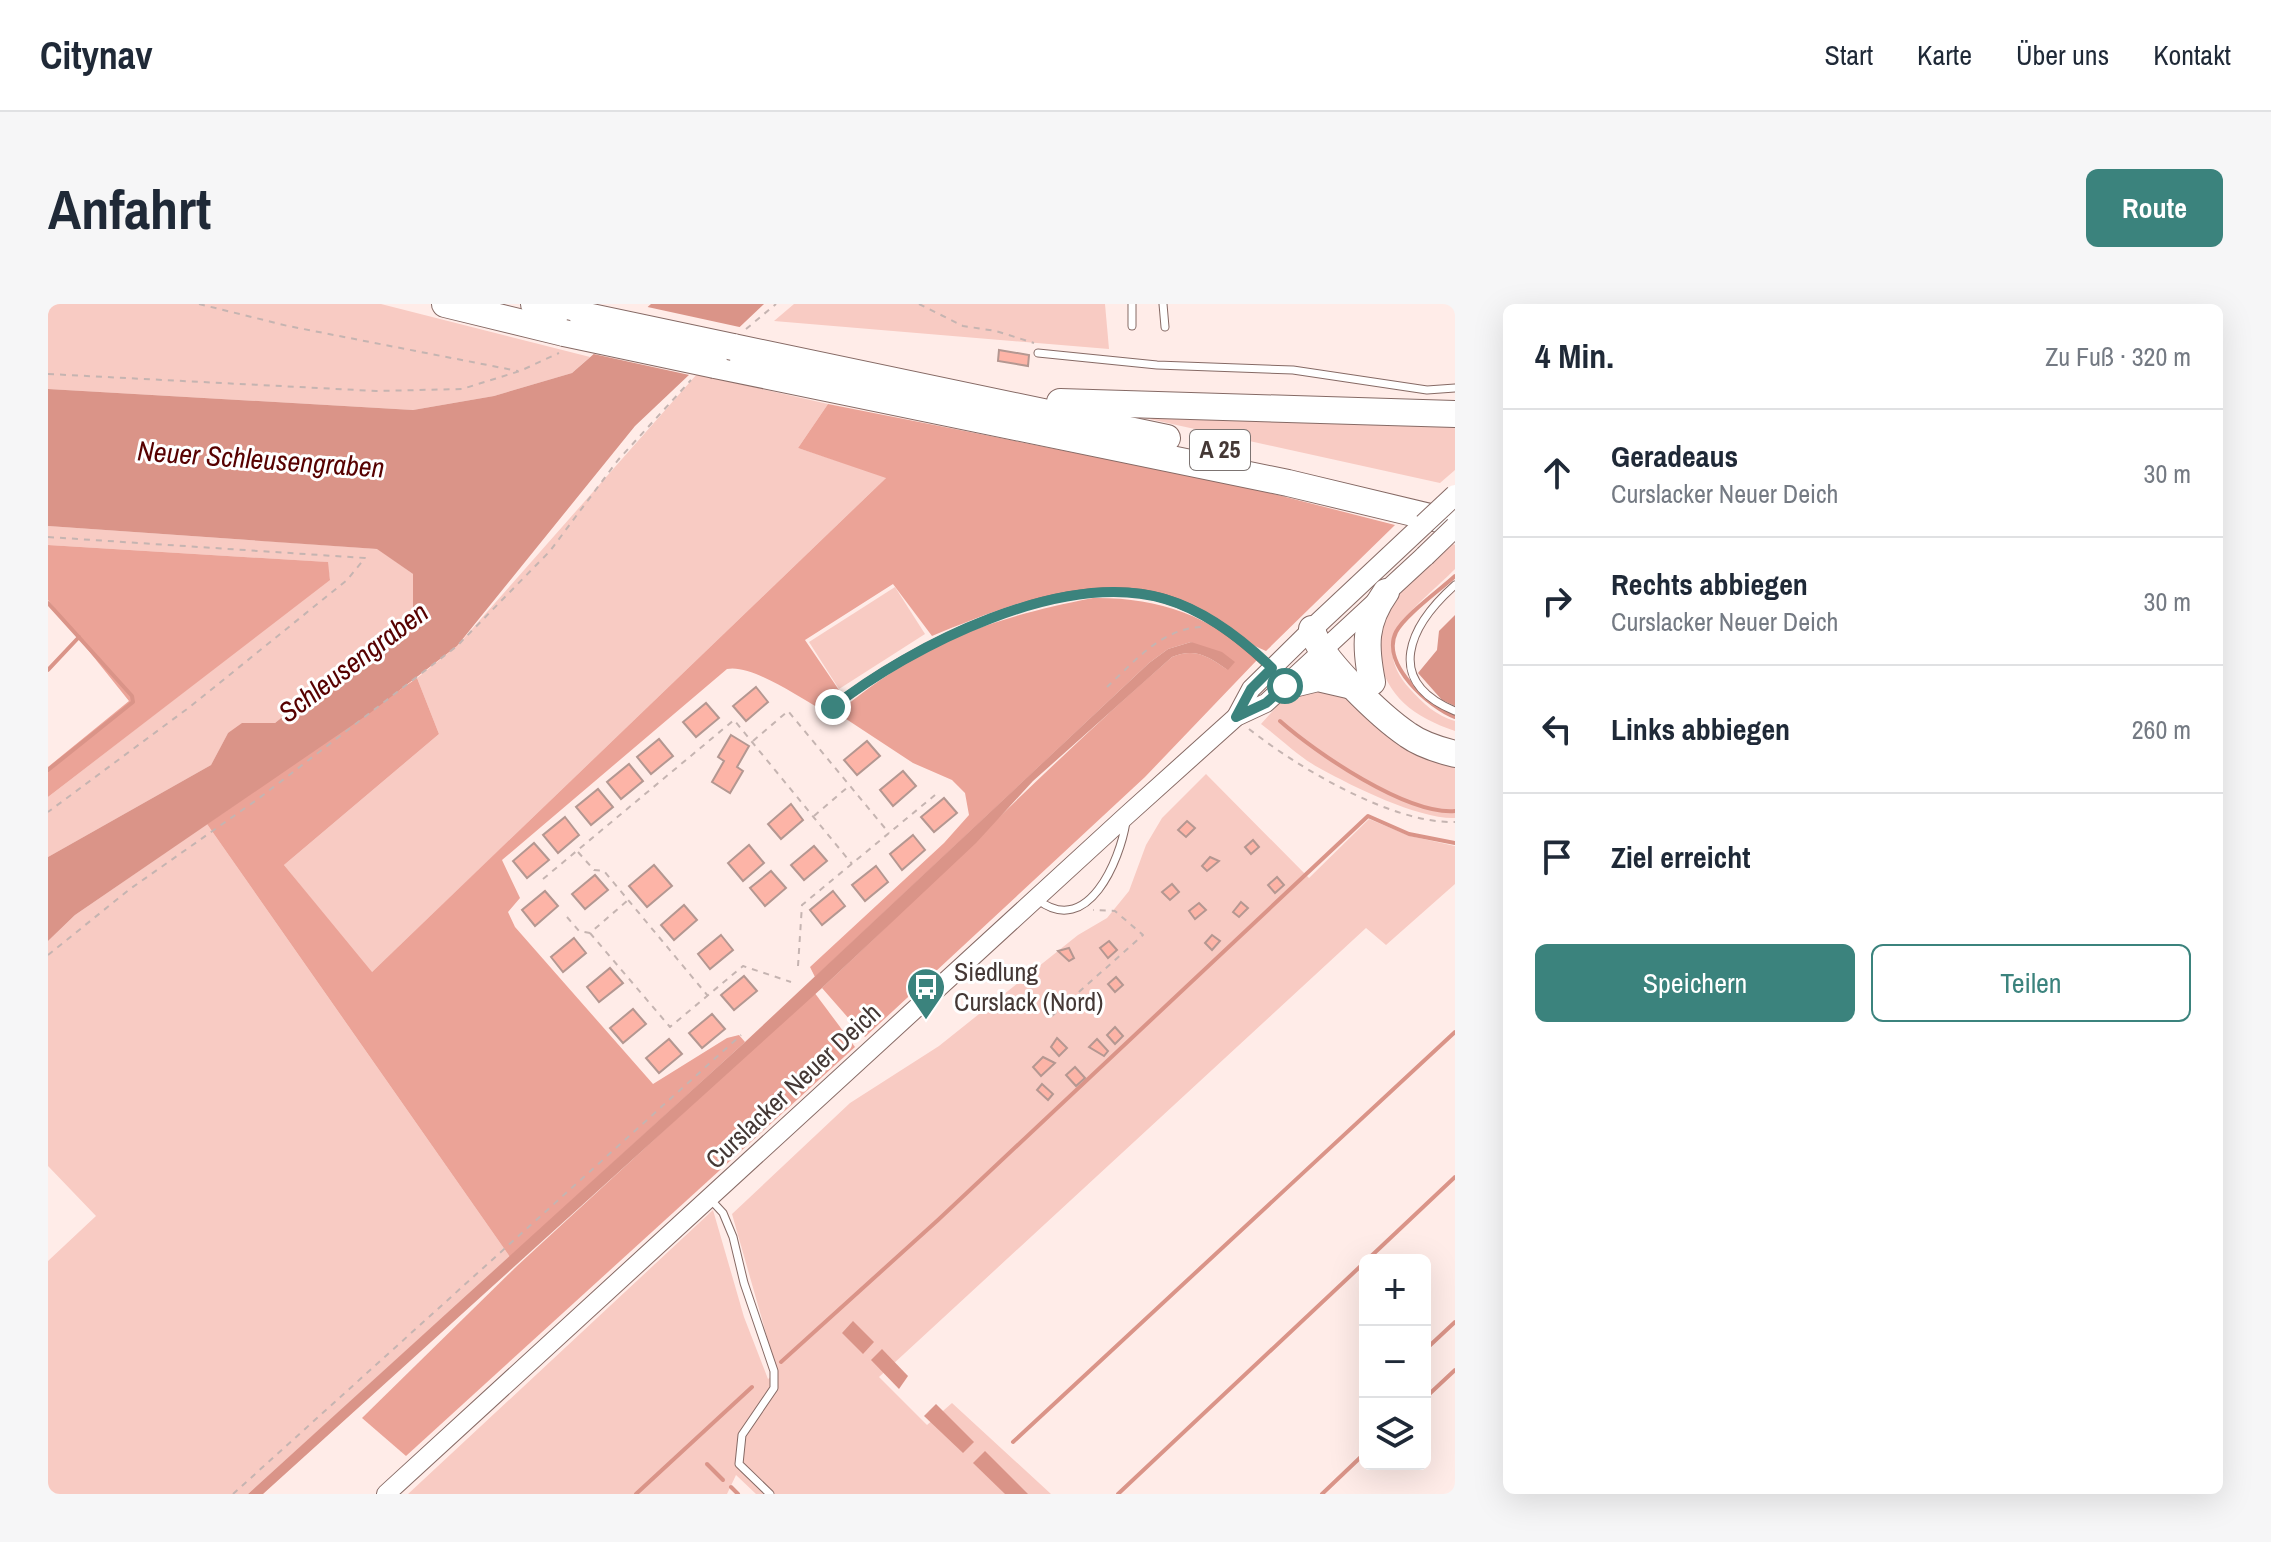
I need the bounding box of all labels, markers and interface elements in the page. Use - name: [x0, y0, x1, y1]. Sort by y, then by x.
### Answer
- text: Citynav: [40, 30, 153, 81]
- text: Start: [1825, 36, 1873, 74]
- text: Karte: [1917, 36, 1972, 74]
- text: Über uns: [2016, 36, 2109, 74]
- text: Kontakt: [2153, 36, 2231, 74]
- button: Route: [2086, 169, 2223, 247]
- text: Anfahrt: [48, 171, 211, 246]
- text: 4 Min.: [1535, 333, 1614, 379]
- text: Zu Fuß · 320 m: [2045, 339, 2191, 374]
- road number: A 25: [1190, 430, 1250, 470]
- water label: Neuer Schleusengraben: [136, 431, 386, 487]
- text: Geradeaus: [1611, 436, 1738, 476]
- icon: ahead: [1535, 451, 1579, 495]
- text: 30 m: [2144, 456, 2191, 491]
- text: Curslacker Neuer Deich: [1611, 476, 1838, 511]
- text: Rechts abbiegen: [1611, 564, 1808, 604]
- icon: right: [1535, 579, 1579, 623]
- text: 30 m: [2144, 584, 2191, 619]
- water label: Schleusengraben: [270, 593, 436, 731]
- text: Curslacker Neuer Deich: [1611, 604, 1838, 639]
- route start: [1267, 668, 1303, 704]
- route end: [815, 689, 851, 725]
- icon: left: [1535, 707, 1579, 751]
- text: Links abbiegen: [1611, 709, 1790, 749]
- text: 260 m: [2132, 712, 2191, 747]
- icon: arrive: [1535, 835, 1579, 879]
- text: Ziel erreicht: [1611, 837, 1750, 877]
- button: Speichern: [1535, 944, 1855, 1022]
- button: Teilen: [1871, 944, 2191, 1022]
- place label: Siedlung Curslack (Nord): [954, 954, 1103, 1019]
- bus stop icon: Siedlung Curslack (Nord): [905, 966, 947, 1021]
- street label: Curslacker Neuer Deich: [698, 995, 888, 1176]
- map controls: [1359, 1254, 1431, 1470]
- button: +: [1359, 1254, 1431, 1326]
- button: −: [1359, 1326, 1431, 1398]
- button: layers: [1359, 1398, 1431, 1470]

